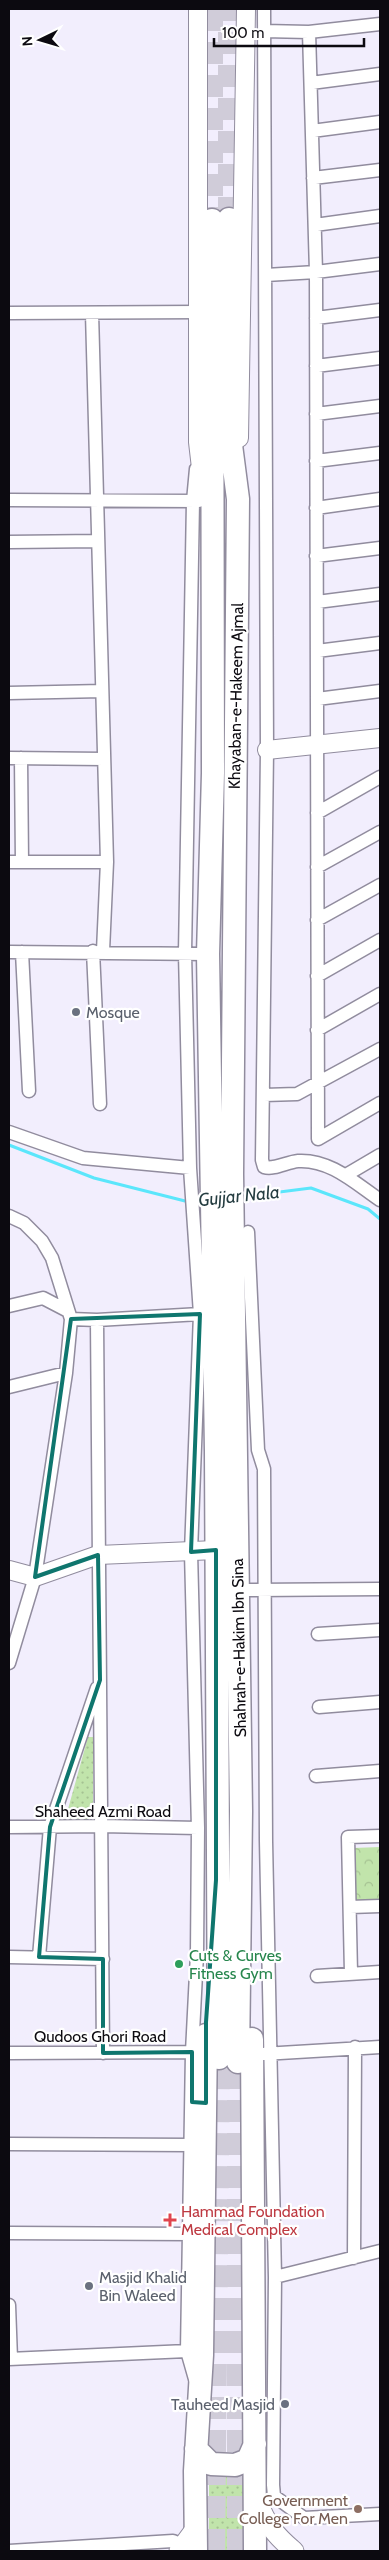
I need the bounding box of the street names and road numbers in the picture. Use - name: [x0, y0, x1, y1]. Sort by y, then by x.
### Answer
- street label: Khayaban-e-Hakeem Ajmal: [225, 602, 247, 789]
- street label: Shahrah-e-Hakim Ibn Sina: [228, 1558, 250, 1738]
- street label: Shaheed Azmi Road: [35, 1802, 171, 1821]
- street label: Qudoos Ghori Road: [34, 2027, 166, 2046]

